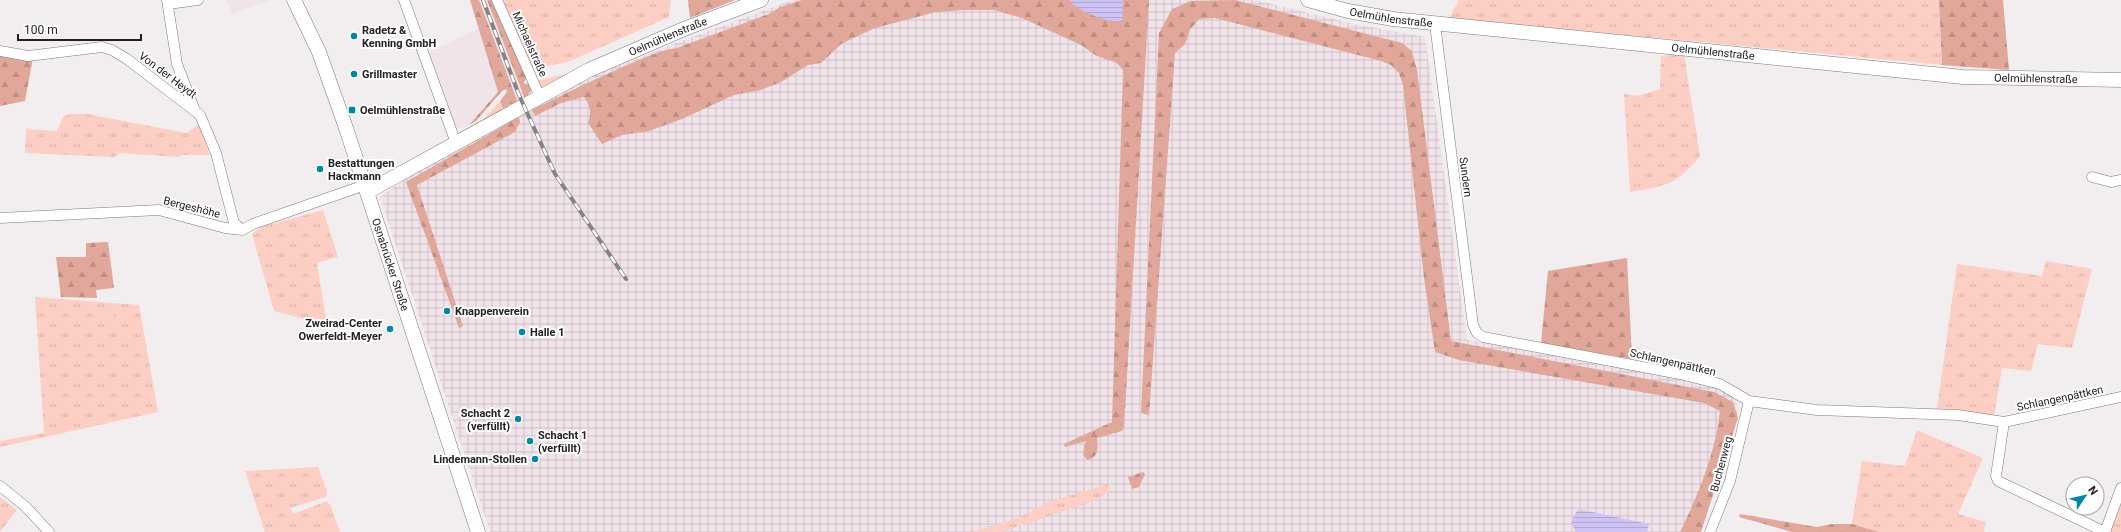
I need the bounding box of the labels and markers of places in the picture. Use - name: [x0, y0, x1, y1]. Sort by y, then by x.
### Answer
- place label: Radetz & Kenning GmbH: [362, 24, 436, 50]
- marker: Radetz & Kenning GmbH: [349, 31, 359, 41]
- place label: Grillmaster: [362, 68, 417, 81]
- marker: Grillmaster: [349, 69, 359, 79]
- place label: Oelmühlenstraße: [360, 104, 445, 117]
- marker: Oelmühlenstraße: [347, 105, 357, 115]
- place label: Bestattungen Hackmann: [328, 157, 394, 183]
- marker: Bestattungen Hackmann: [315, 164, 325, 174]
- place label: Knappenverein: [455, 305, 529, 318]
- marker: Knappenverein: [442, 306, 452, 316]
- place label: Zweirad-Center Owerfeldt-Meyer: [298, 317, 382, 343]
- marker: Zweirad-Center Owerfeldt-Meyer: [385, 324, 395, 334]
- place label: Halle 1: [530, 326, 564, 339]
- marker: Halle 1: [517, 327, 527, 337]
- place label: Schacht 2 (verfüllt): [461, 407, 510, 433]
- marker: Schacht 2 (verfüllt): [513, 414, 523, 424]
- place label: Schacht 1 (verfüllt): [538, 429, 587, 455]
- marker: Schacht 1 (verfüllt): [525, 436, 535, 446]
- place label: Lindemann-Stollen: [433, 453, 527, 466]
- marker: Lindemann-Stollen: [530, 454, 540, 464]

